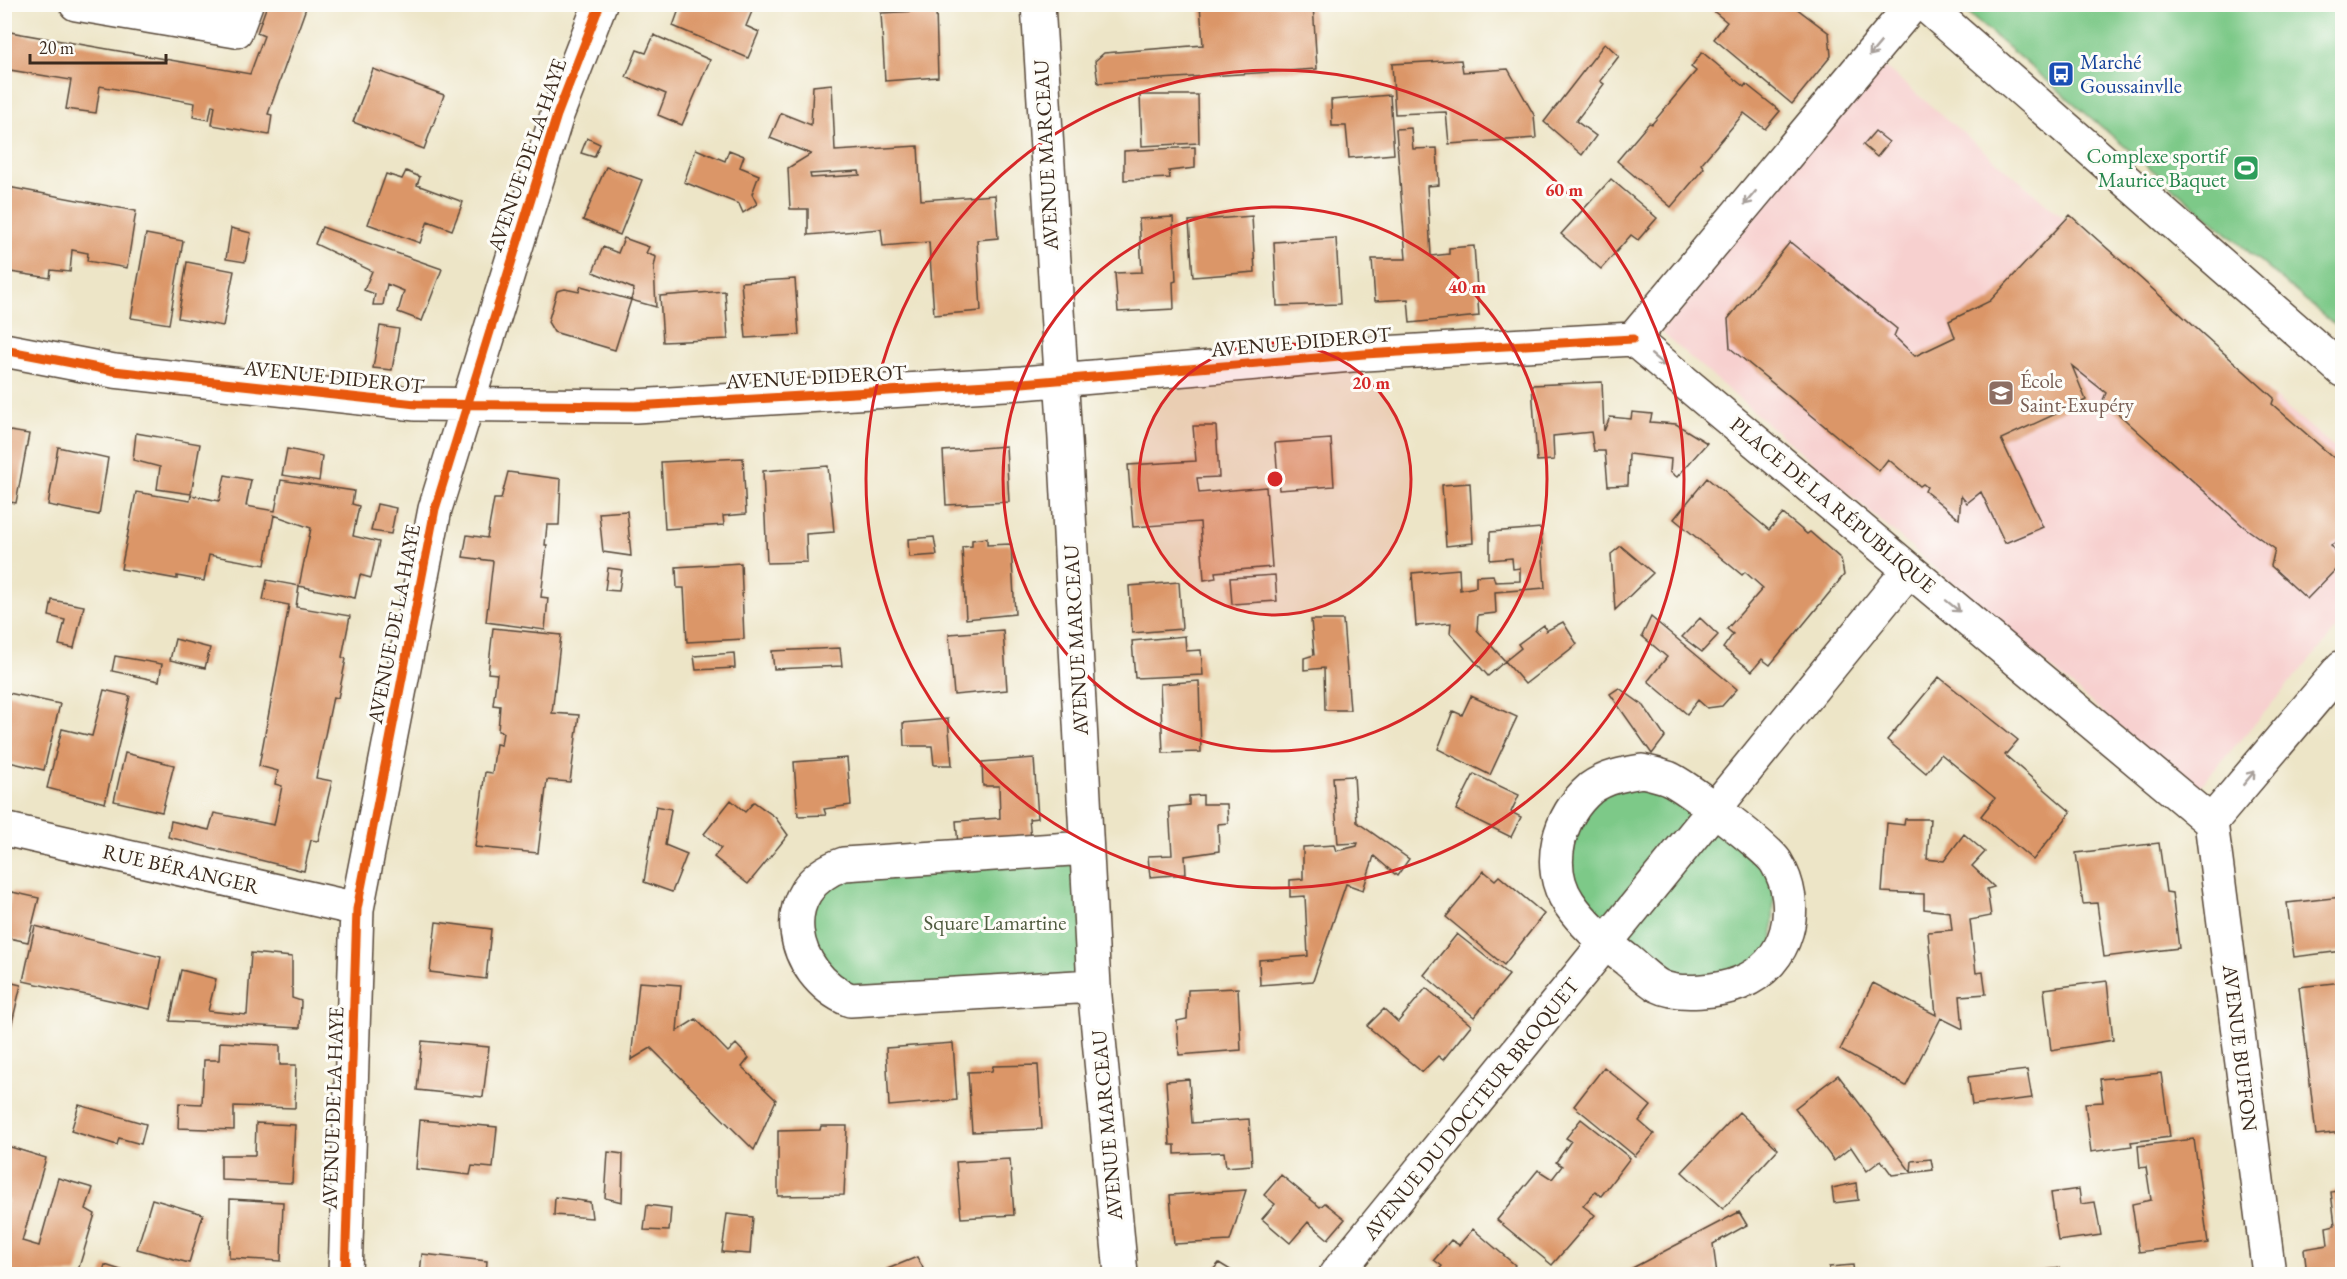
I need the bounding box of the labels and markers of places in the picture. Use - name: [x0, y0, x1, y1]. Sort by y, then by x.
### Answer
- place label: Marché Goussainvlle: [2080, 48, 2182, 99]
- bus stop icon: Marché Goussainvlle: [2046, 59, 2076, 89]
- place label: Complexe sportif Maurice Baquet: [2086, 142, 2228, 193]
- sports icon: Complexe sportif Maurice Baquet: [2231, 153, 2261, 183]
- place label: École Saint-Exupéry: [2020, 367, 2135, 418]
- school or university icon: École Saint-Exupéry: [1986, 378, 2016, 408]
- centre of rings: [1265, 469, 1285, 489]

